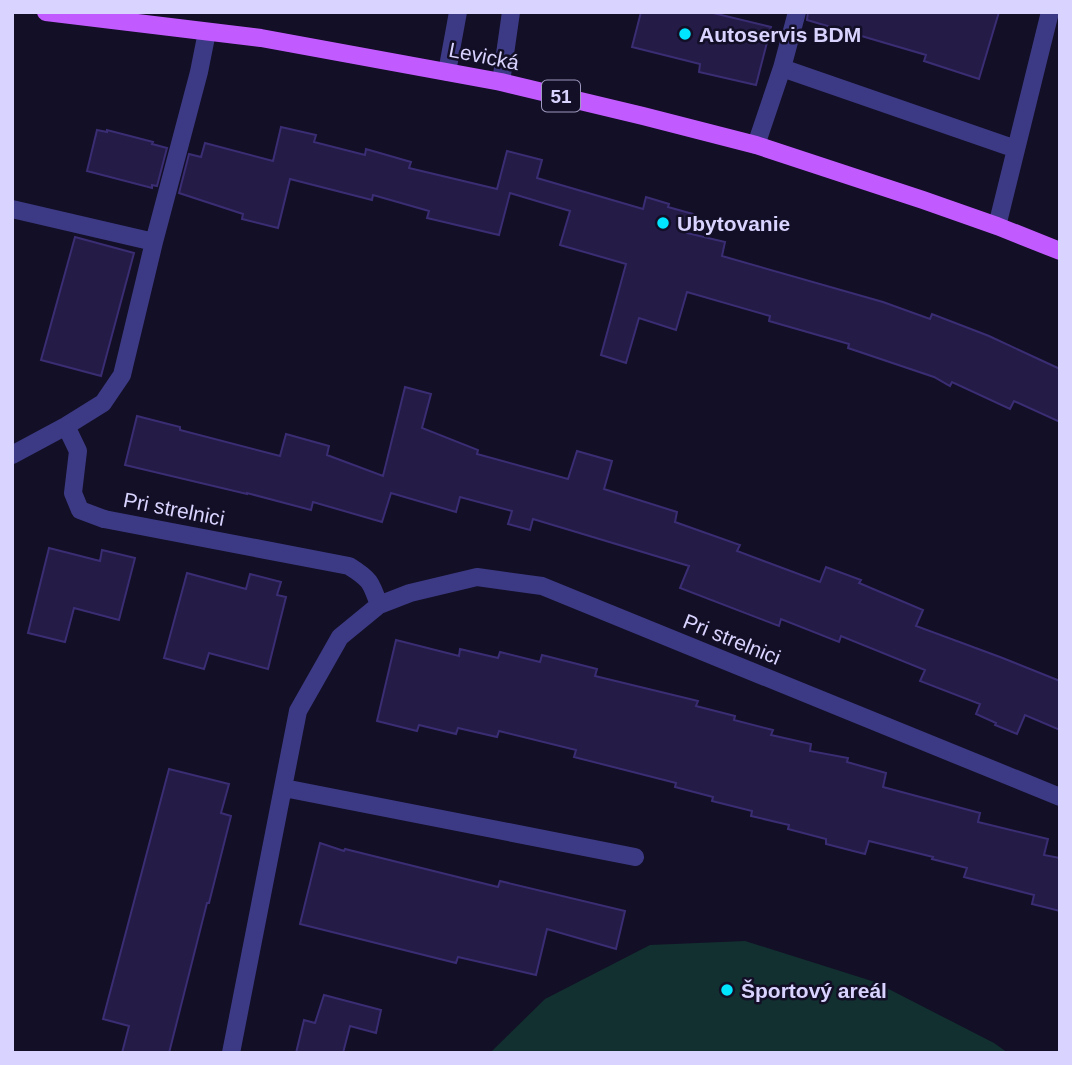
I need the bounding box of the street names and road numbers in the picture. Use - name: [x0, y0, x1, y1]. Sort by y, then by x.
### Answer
- street label: Levická: [447, 38, 521, 74]
- road number: 51: [542, 80, 580, 111]
- street label: Pri strelnici: [121, 488, 227, 530]
- street label: Pri strelnici: [680, 609, 784, 669]

